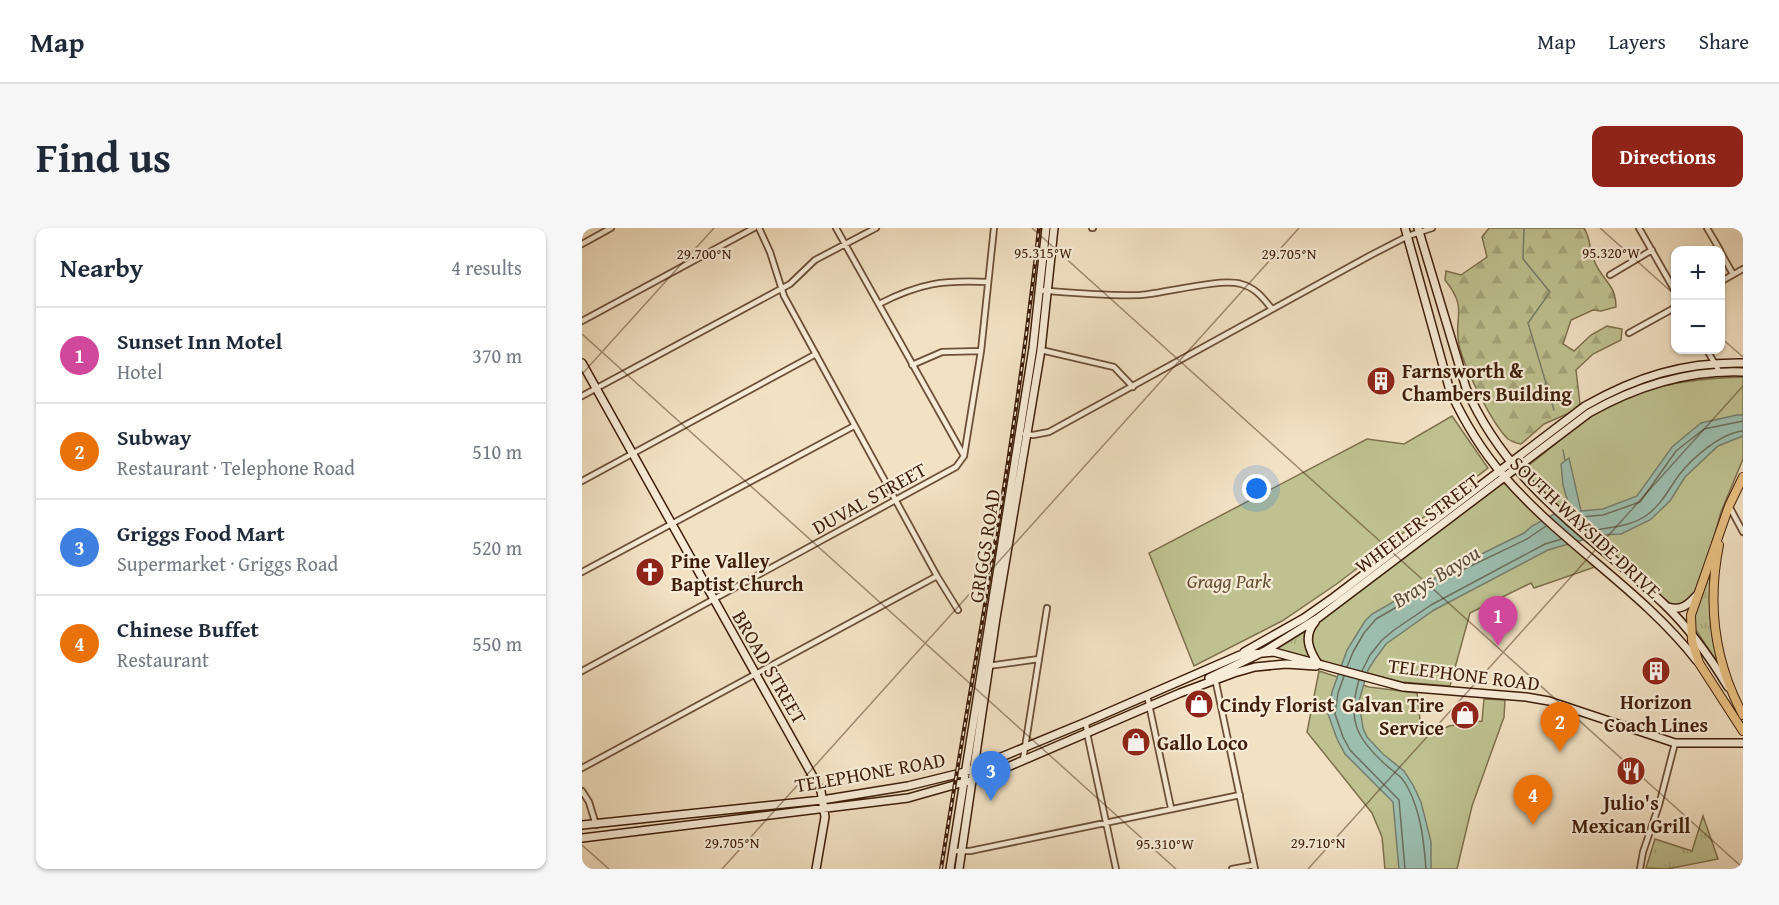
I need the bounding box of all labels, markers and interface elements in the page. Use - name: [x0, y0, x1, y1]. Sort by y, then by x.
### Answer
- text: Map: [30, 21, 84, 62]
- text: Map: [1537, 26, 1576, 57]
- text: Layers: [1609, 26, 1666, 57]
- text: Share: [1699, 26, 1749, 57]
- text: Find us: [36, 126, 171, 187]
- button: Directions: [1592, 126, 1743, 187]
- text: 95.315°W: [1014, 242, 1072, 263]
- text: 95.320°W: [1582, 242, 1640, 263]
- text: 29.700°N: [677, 243, 732, 264]
- text: 29.705°N: [1262, 243, 1317, 264]
- map controls: [1671, 246, 1725, 354]
- button: +: [1671, 246, 1725, 300]
- text: Nearby: [60, 248, 143, 287]
- text: 4 results: [451, 253, 522, 282]
- button: −: [1671, 300, 1725, 354]
- text: Sunset Inn Motel: [117, 325, 282, 357]
- text: 1: [74, 341, 85, 370]
- text: 370 m: [472, 341, 522, 370]
- place label: Farnsworth & Chambers Building: [1402, 356, 1572, 408]
- text: Hotel: [117, 357, 163, 386]
- building icon: Farnsworth & Chambers Building: [1365, 365, 1397, 397]
- text: Subway: [117, 421, 191, 453]
- text: 2: [74, 437, 85, 466]
- text: 510 m: [472, 437, 522, 466]
- street label: SOUTH WAYSIDE DRIVE: [1504, 449, 1668, 605]
- text: Restaurant · Telephone Road: [117, 453, 355, 482]
- street label: DUVAL STREET: [807, 455, 931, 541]
- street label: WHEELER STREET: [1348, 466, 1486, 580]
- your location: [1242, 474, 1271, 503]
- street label: GRIGGS ROAD: [961, 487, 1007, 605]
- text: Griggs Food Mart: [117, 517, 285, 549]
- text: 3: [74, 533, 85, 562]
- text: 520 m: [472, 533, 522, 562]
- water label: Brays Bayou: [1385, 537, 1486, 616]
- place label: Pine Valley Baptist Church: [671, 546, 804, 598]
- text: Supermarket · Griggs Road: [117, 549, 338, 578]
- church icon: Pine Valley Baptist Church: [634, 556, 666, 588]
- park label: Gragg Park: [1187, 566, 1272, 595]
- pin: 1: [1478, 596, 1518, 646]
- street label: BROAD STREET: [726, 605, 814, 729]
- text: Chinese Buffet: [117, 613, 259, 645]
- text: 4: [74, 629, 85, 658]
- text: 550 m: [472, 629, 522, 658]
- text: Restaurant: [117, 645, 209, 674]
- street label: TELEPHONE ROAD: [1387, 650, 1541, 698]
- building icon: Horizon Coach Lines: [1640, 655, 1672, 687]
- place label: Horizon Coach Lines: [1604, 687, 1708, 739]
- shop icon: Cindy Florist: [1183, 688, 1215, 720]
- place label: Cindy Florist: [1220, 690, 1335, 719]
- place label: Galvan Tire Service: [1342, 690, 1444, 742]
- shop icon: Galvan Tire Service: [1449, 699, 1481, 731]
- pin: 2: [1540, 702, 1580, 752]
- shop icon: Gallo Loco: [1120, 726, 1152, 758]
- place label: Gallo Loco: [1157, 728, 1248, 757]
- street label: TELEPHONE ROAD: [792, 744, 948, 800]
- pin: 3: [972, 752, 1010, 801]
- restaurant icon: Julio's Mexican Grill: [1615, 755, 1647, 787]
- pin: 4: [1514, 776, 1552, 825]
- place label: Julio's Mexican Grill: [1571, 788, 1691, 840]
- text: 29.705°N: [705, 832, 760, 853]
- text: 29.710°N: [1291, 832, 1346, 853]
- text: 95.310°W: [1136, 833, 1194, 854]

